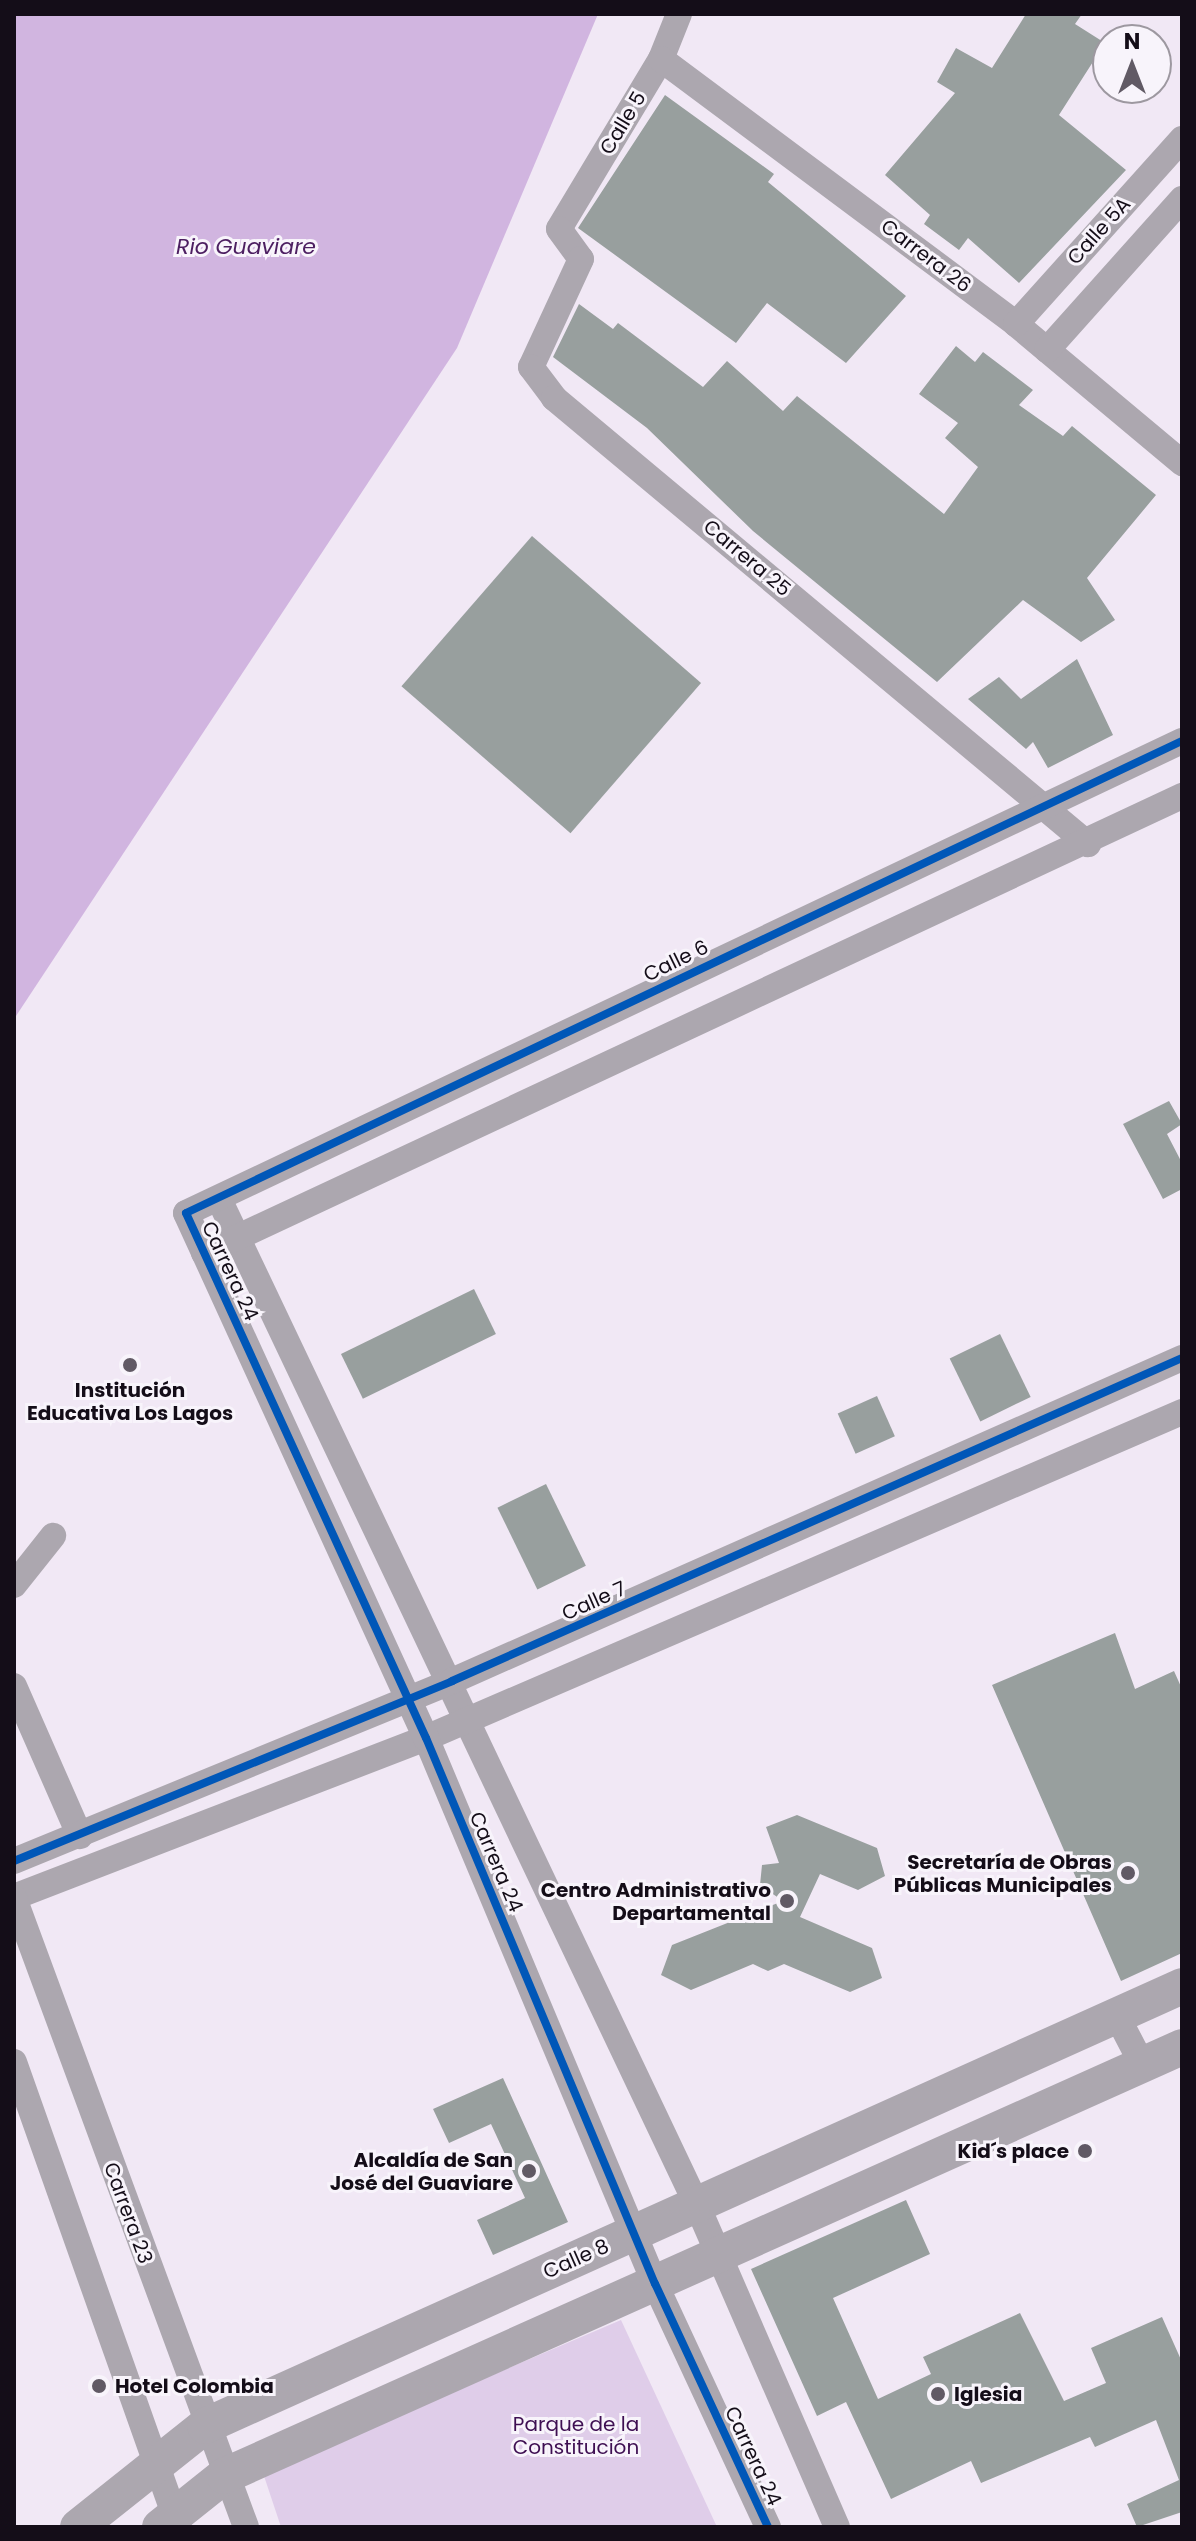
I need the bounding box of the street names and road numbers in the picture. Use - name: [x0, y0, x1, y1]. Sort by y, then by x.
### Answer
- street label: Calle 5: [595, 87, 651, 159]
- street label: Calle 5A: [1062, 192, 1136, 270]
- street label: Carrera 26: [876, 214, 976, 298]
- street label: Carrera 25: [698, 515, 796, 601]
- street label: Calle 6: [640, 935, 712, 987]
- street label: Carrera 24: [197, 1218, 263, 1324]
- street label: Calle 7: [558, 1576, 630, 1626]
- street label: Carrera 24: [464, 1808, 528, 1916]
- street label: Carrera 23: [99, 2159, 157, 2267]
- street label: Calle 8: [540, 2234, 612, 2284]
- street label: Carrera 24: [720, 2403, 786, 2509]

